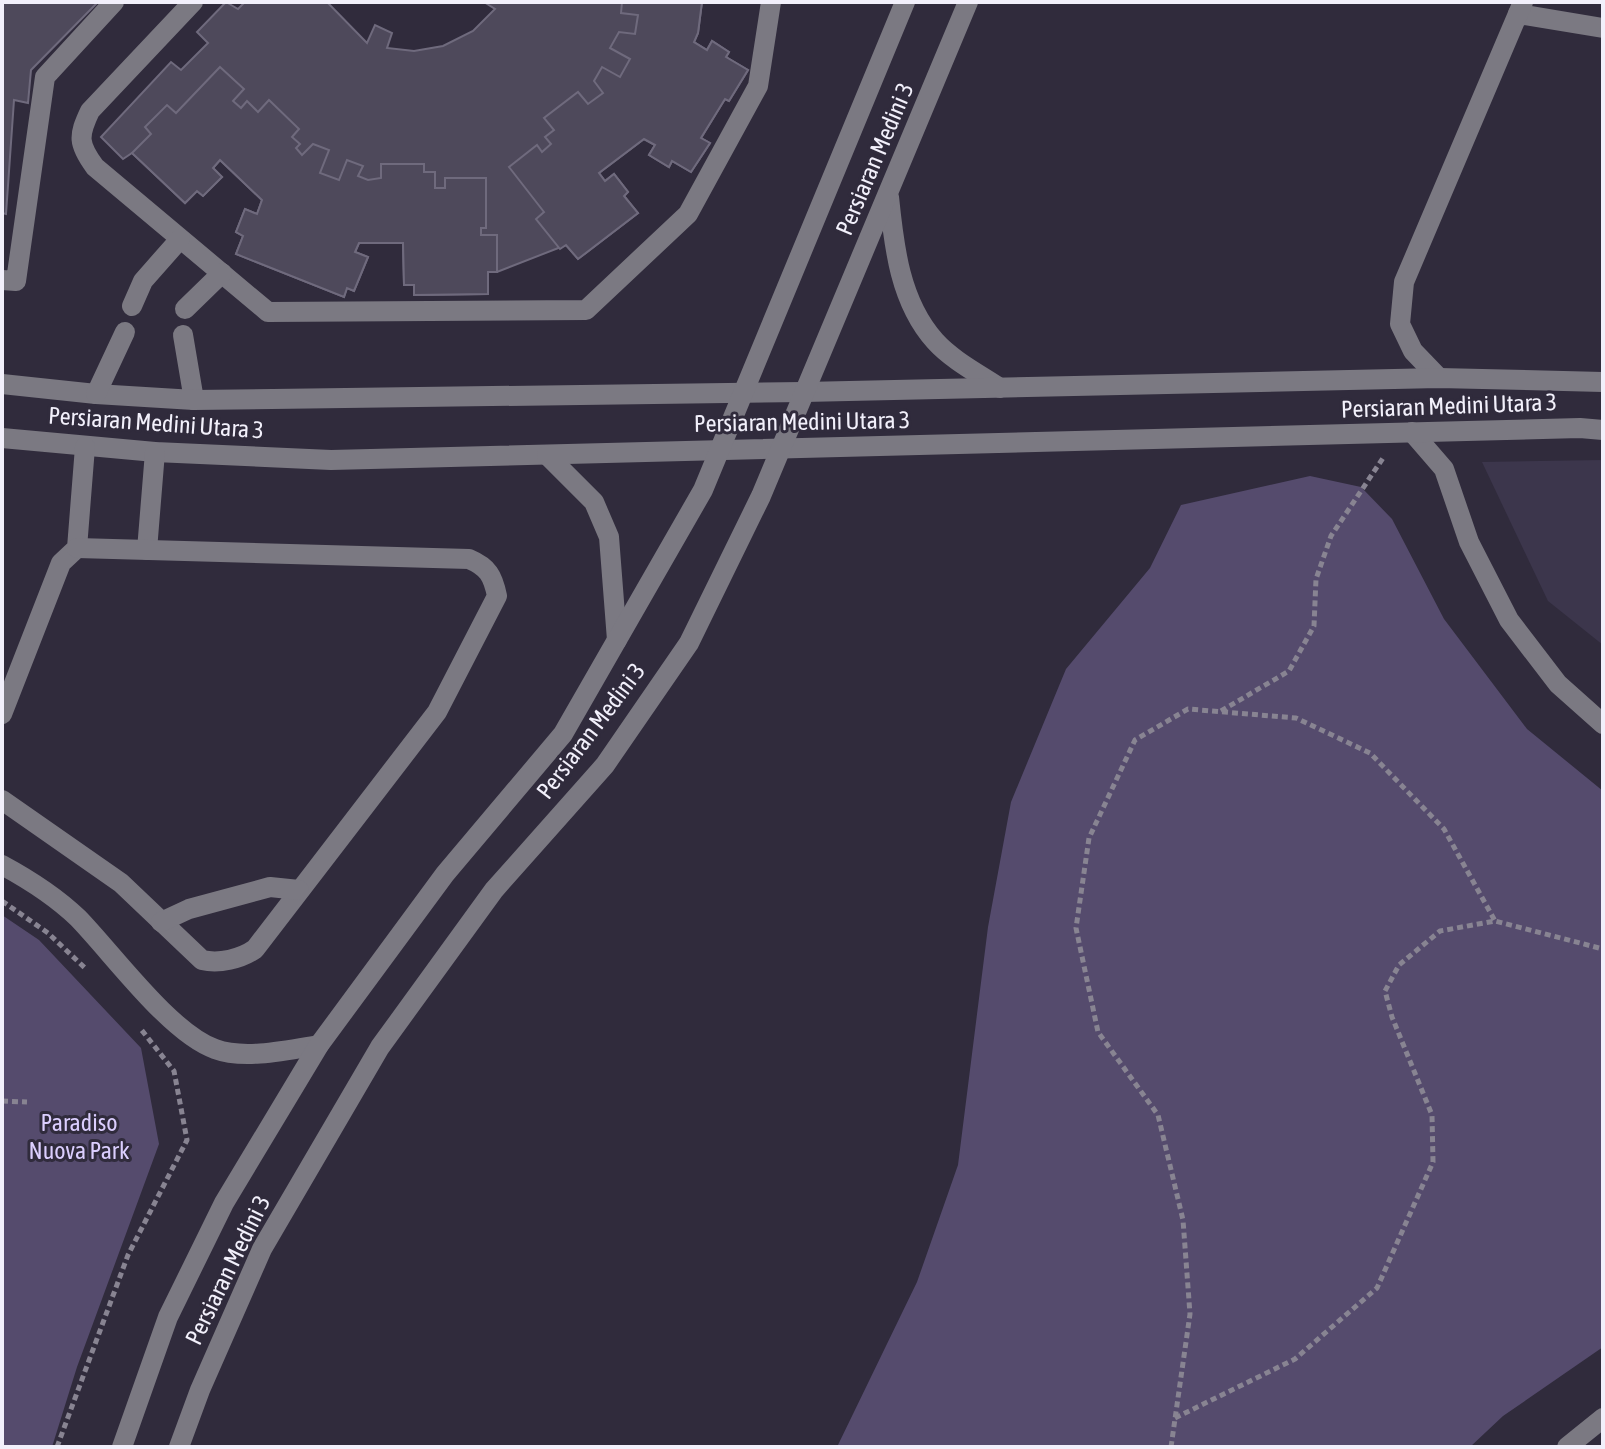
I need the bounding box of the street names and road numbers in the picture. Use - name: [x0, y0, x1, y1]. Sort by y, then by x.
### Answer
- street label: Persiaran Medini 3: [830, 79, 919, 239]
- street label: Persiaran Medini Utara 3: [1341, 388, 1557, 423]
- street label: Persiaran Medini Utara 3: [47, 401, 265, 444]
- street label: Persiaran Medini Utara 3: [694, 406, 910, 437]
- street label: Persiaran Medini 3: [531, 658, 650, 804]
- street label: Persiaran Medini 3: [180, 1191, 275, 1349]

